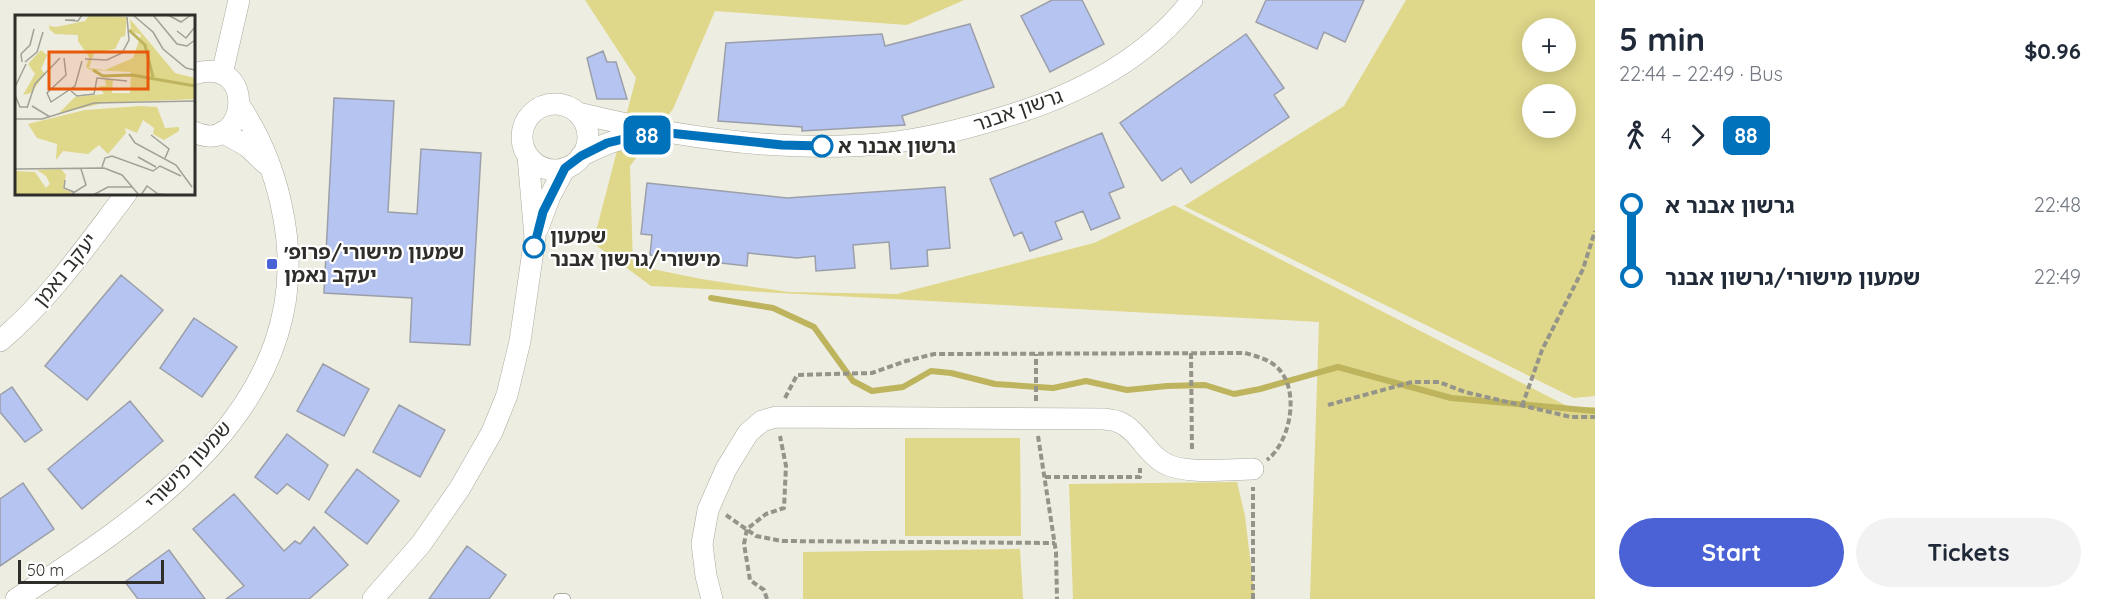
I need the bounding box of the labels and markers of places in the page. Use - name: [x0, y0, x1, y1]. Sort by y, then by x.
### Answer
- place label: גרשון אבנר א: [838, 133, 956, 158]
- marker: גרשון אבנר א: [811, 135, 833, 157]
- place label: שמעון מישורי/גרשון אבנר: [550, 223, 720, 271]
- marker: שמעון מישורי/גרשון אבנר: [523, 236, 545, 258]
- place label: שמעון מישורי/פרופ׳ יעקב נאמן: [284, 239, 464, 287]
- marker: שמעון מישורי/פרופ׳ יעקב נאמן: [265, 257, 279, 271]

